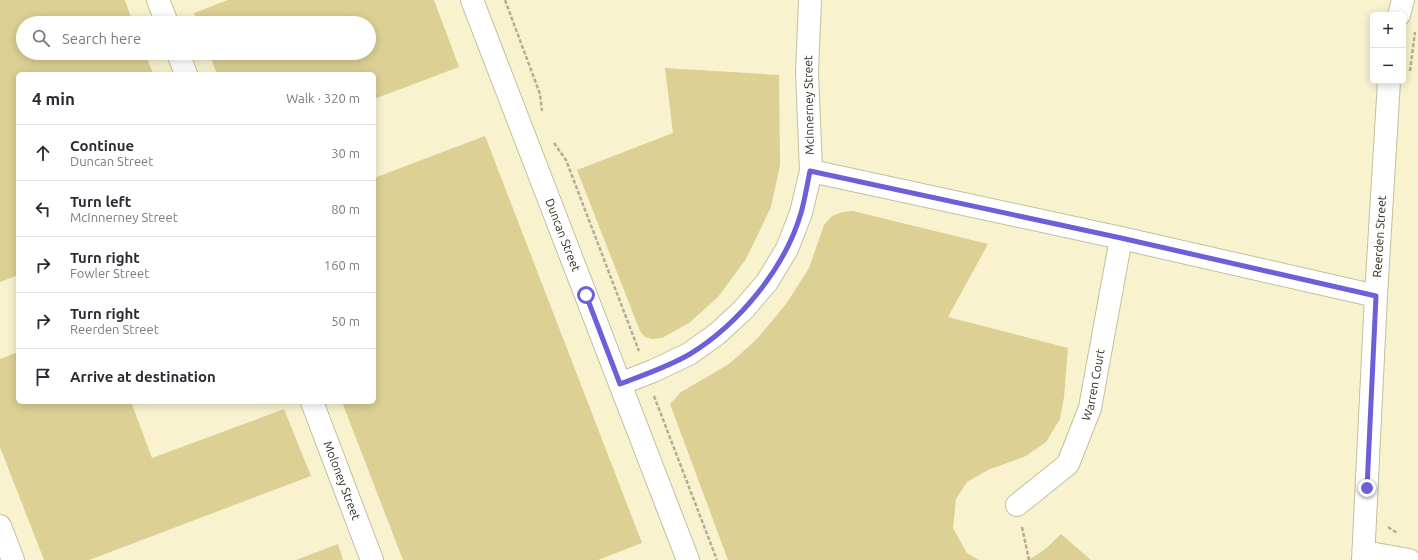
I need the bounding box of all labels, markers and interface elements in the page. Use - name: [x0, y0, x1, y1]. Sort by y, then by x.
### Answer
- map controls: [1370, 12, 1406, 84]
- button: +: [1370, 12, 1406, 48]
- search box: [16, 16, 376, 60]
- icon: search: [30, 27, 52, 49]
- text: Search here: [62, 30, 141, 47]
- button: −: [1370, 48, 1406, 84]
- street label: McInnerney Street: [801, 55, 816, 155]
- text: 4 min: [32, 89, 75, 108]
- text: Walk · 320 m: [286, 91, 360, 105]
- text: Continue: [70, 137, 134, 154]
- icon: ahead: [32, 142, 54, 164]
- text: 30 m: [331, 146, 360, 160]
- text: Duncan Street: [70, 154, 153, 168]
- text: Turn left: [70, 193, 131, 210]
- street label: Reerden Street: [1370, 195, 1388, 278]
- street label: Duncan Street: [543, 197, 583, 273]
- icon: left: [32, 198, 54, 220]
- text: 80 m: [331, 202, 360, 216]
- text: McInnerney Street: [70, 210, 178, 224]
- text: Turn right: [70, 249, 140, 266]
- icon: right: [32, 254, 54, 276]
- text: 160 m: [324, 258, 360, 272]
- text: Fowler Street: [70, 266, 149, 280]
- route start: [577, 286, 595, 304]
- text: Turn right: [70, 305, 140, 322]
- icon: right: [32, 310, 54, 332]
- text: 50 m: [331, 314, 360, 328]
- text: Reerden Street: [70, 322, 159, 336]
- street label: Warren Court: [1079, 348, 1107, 422]
- icon: arrive: [32, 366, 54, 388]
- text: Arrive at destination: [70, 368, 216, 385]
- street label: Moloney Street: [321, 439, 363, 522]
- route end: [1358, 479, 1376, 497]

